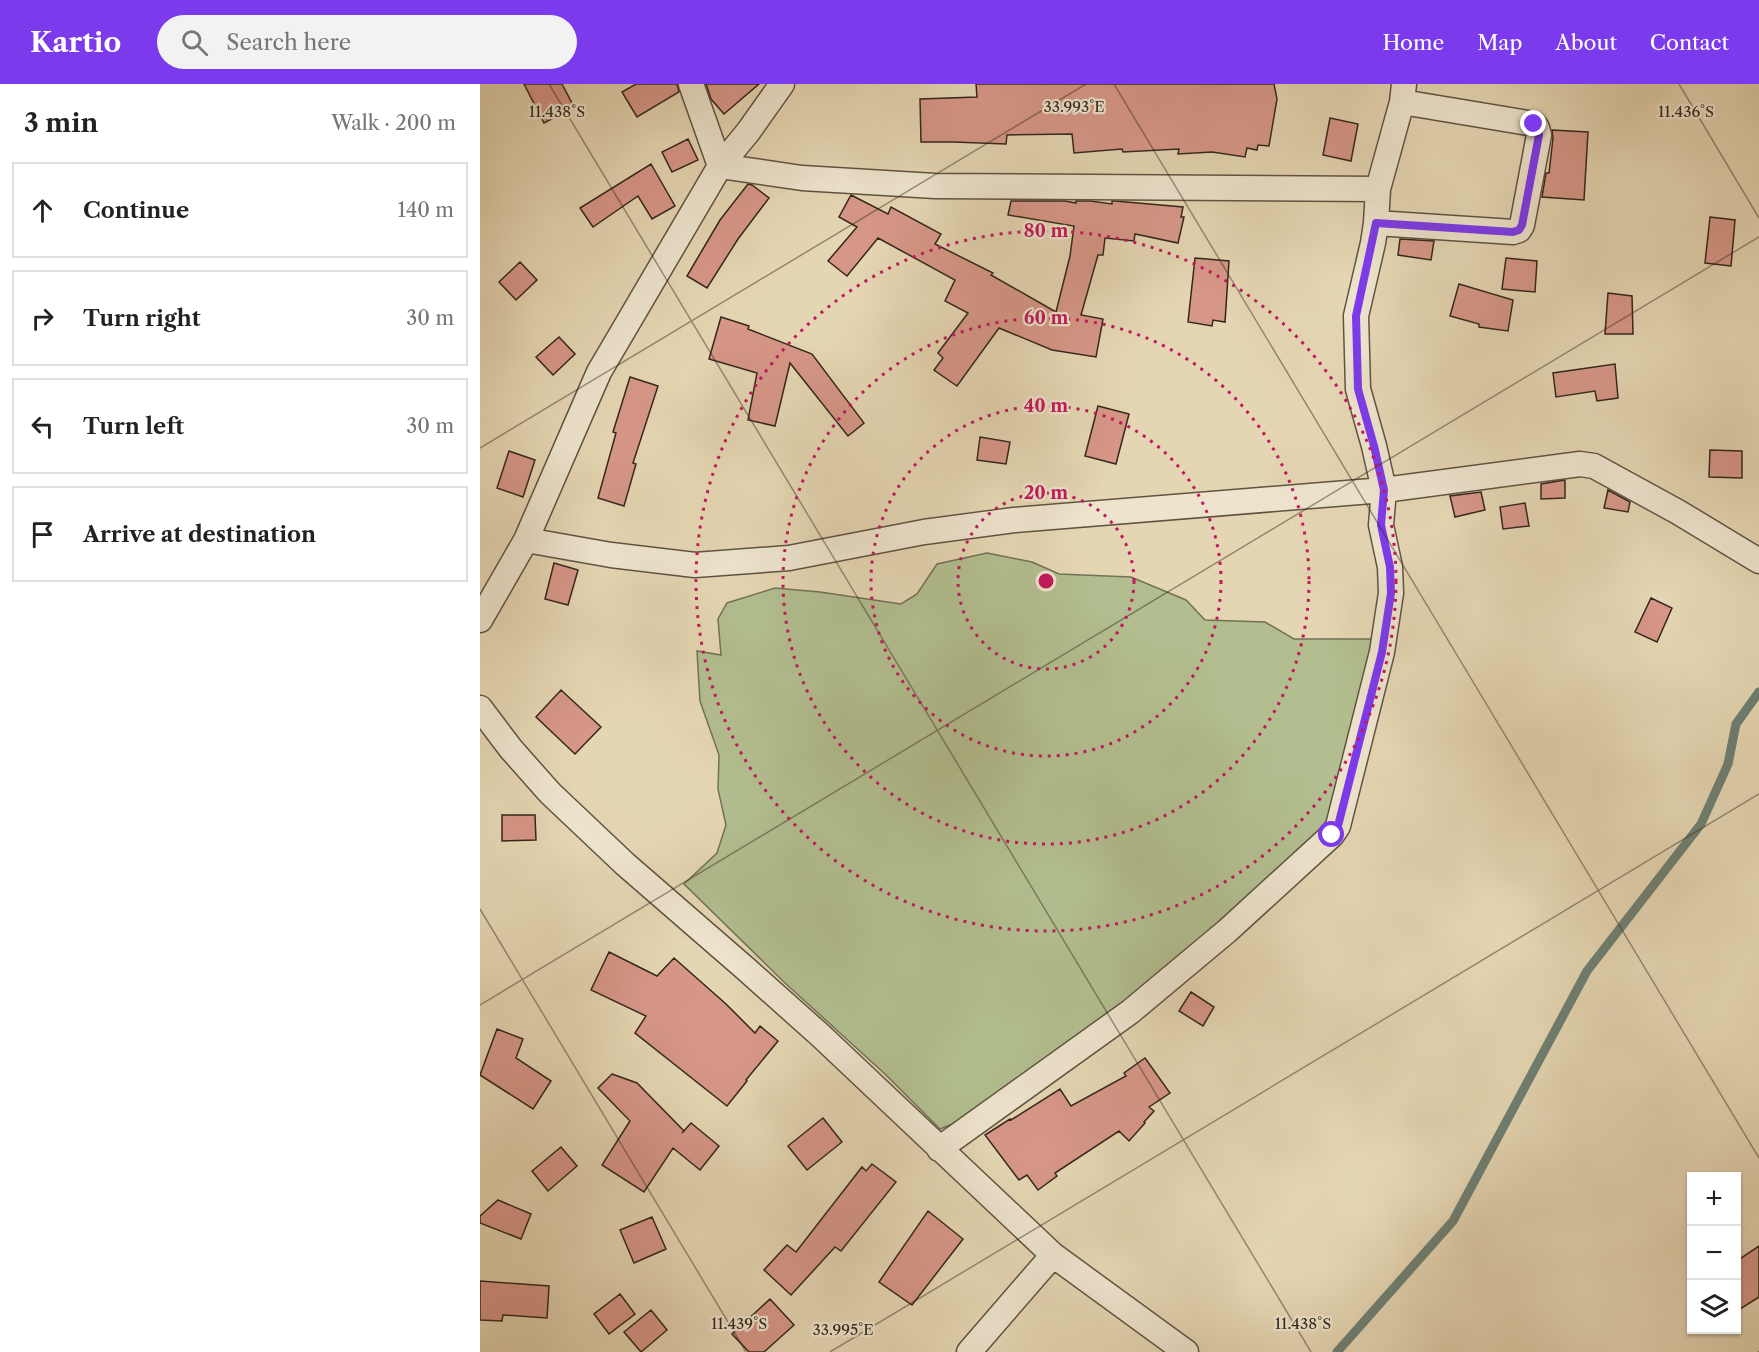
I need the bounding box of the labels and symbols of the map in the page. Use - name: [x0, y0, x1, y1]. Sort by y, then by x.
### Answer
- text: 33.993°E: [1043, 97, 1105, 116]
- text: 11.438°S: [529, 102, 585, 121]
- text: 11.436°S: [1658, 102, 1714, 121]
- route end: [1520, 110, 1546, 136]
- text: 80 m: [1023, 220, 1069, 242]
- text: 60 m: [1024, 307, 1068, 329]
- text: 40 m: [1024, 395, 1068, 417]
- text: 20 m: [1024, 482, 1068, 504]
- centre of rings: [1036, 571, 1056, 591]
- route start: [1318, 821, 1344, 847]
- text: 11.439°S: [711, 1314, 767, 1333]
- text: 11.438°S: [1275, 1314, 1331, 1333]
- text: 33.995°E: [812, 1320, 874, 1339]

